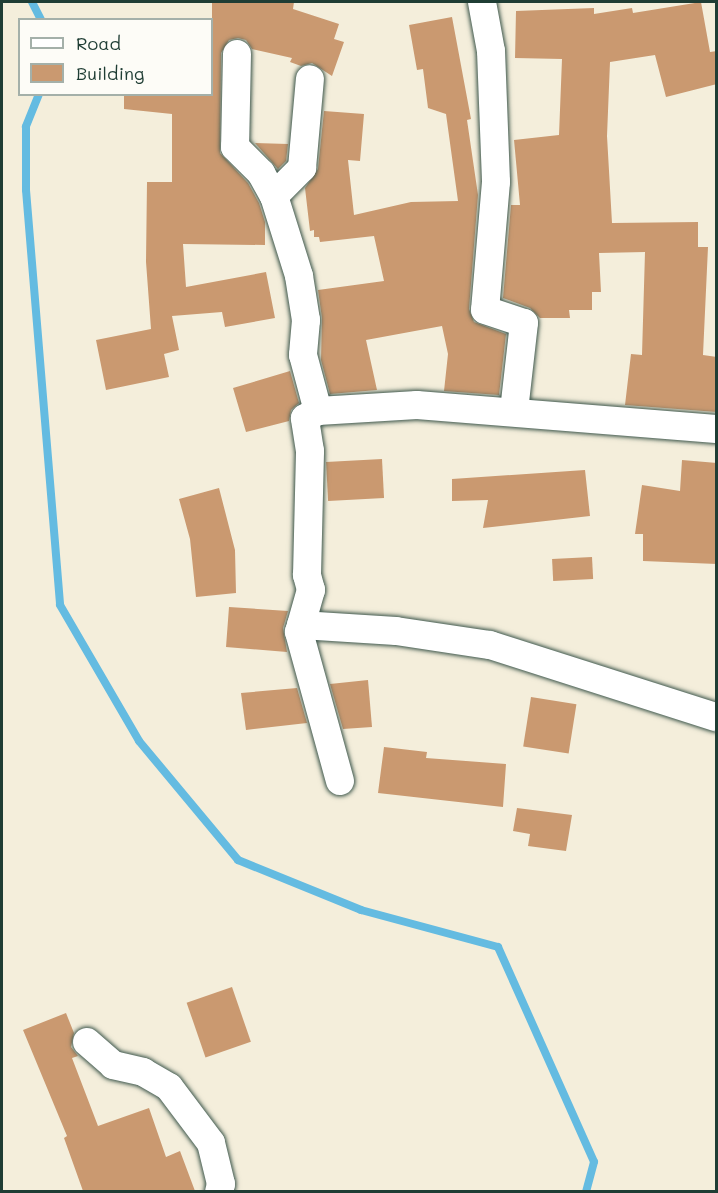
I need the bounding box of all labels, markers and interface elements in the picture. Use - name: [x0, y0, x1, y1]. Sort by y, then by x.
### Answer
- legend: [18, 18, 213, 96]
- text: Road: [76, 31, 121, 55]
- text: Building: [76, 61, 144, 85]

